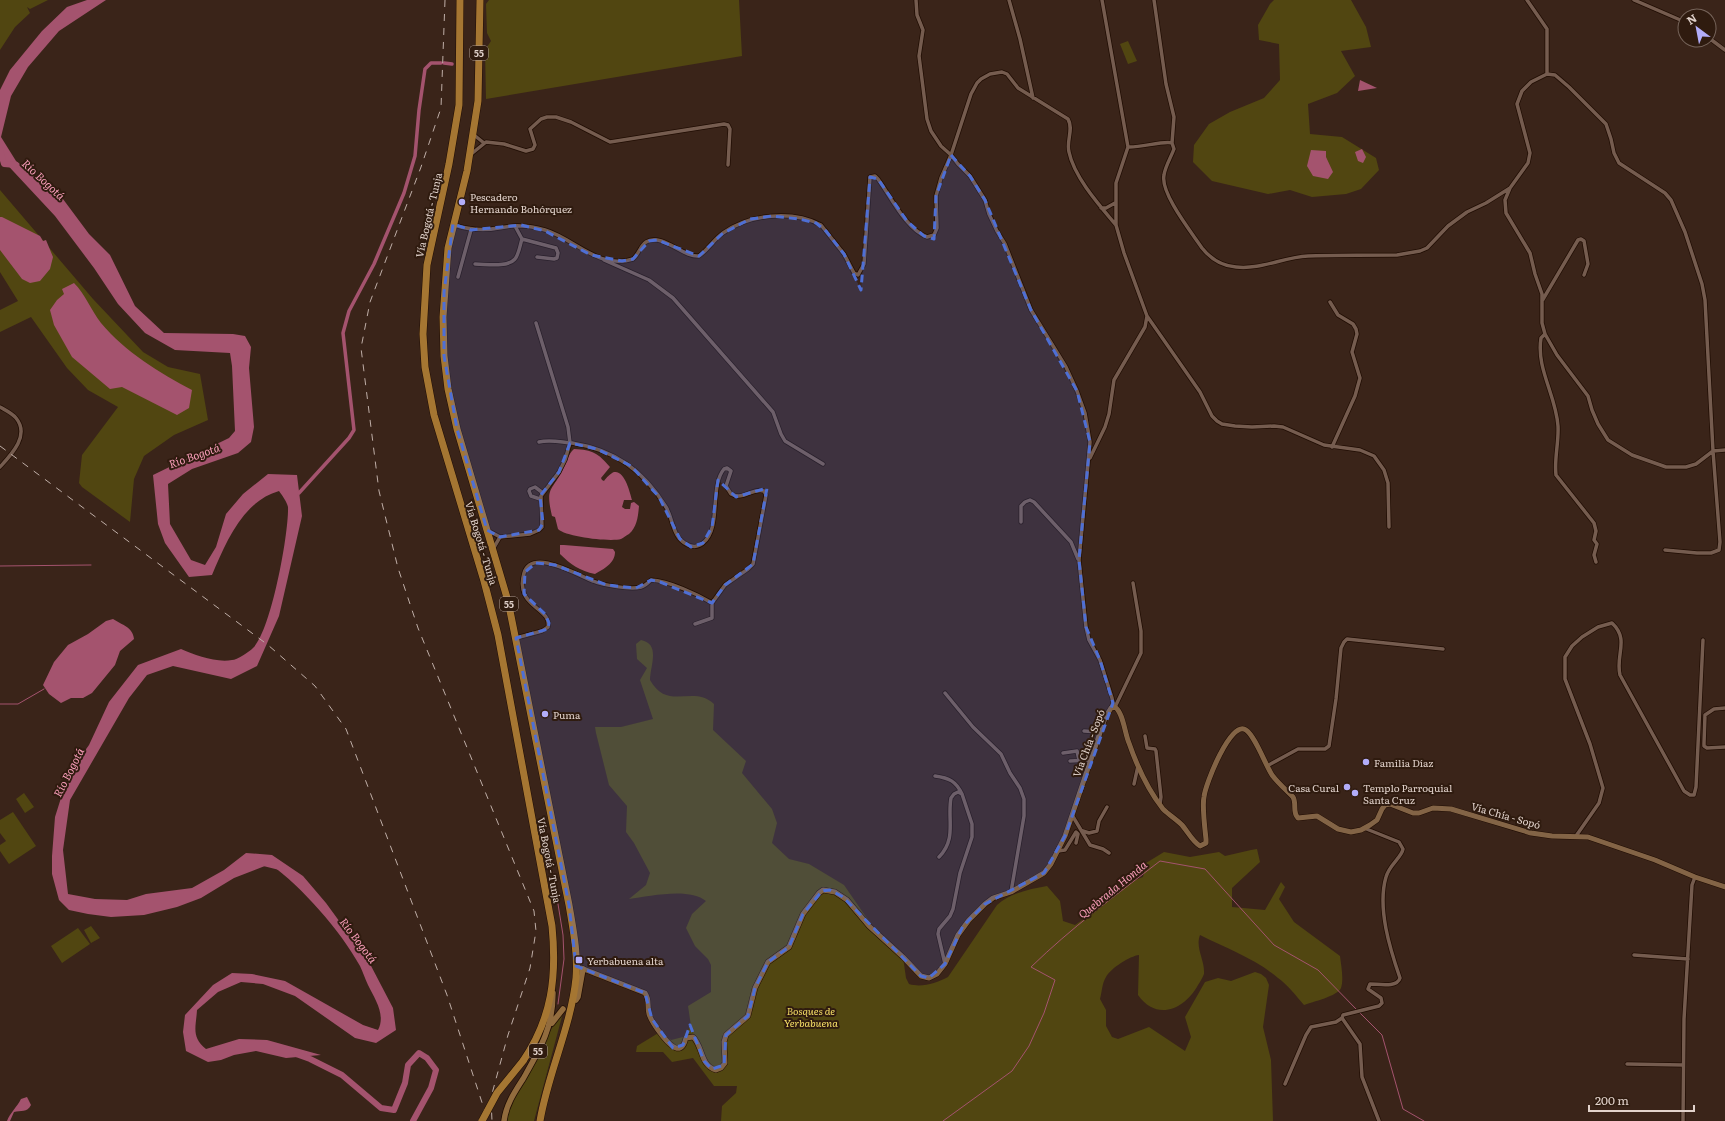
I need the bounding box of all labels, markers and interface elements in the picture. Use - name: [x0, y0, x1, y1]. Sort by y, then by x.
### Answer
- north arrow: [1677, 8, 1717, 48]
- text: N: [1683, 9, 1699, 28]
- road number: 55: [470, 46, 488, 60]
- water label: Río Bogotá: [19, 155, 69, 204]
- street label: Vía Bogotá - Tunja: [411, 170, 445, 259]
- place label: Pescadero Hernando Bohórquez: [470, 189, 572, 216]
- marker: Pescadero Hernando Bohórquez: [457, 197, 467, 207]
- water label: Río Bogotá: [166, 439, 222, 471]
- street label: Vía Bogotá - Tunja: [462, 499, 502, 587]
- road number: 55: [500, 597, 518, 611]
- place label: Puma: [553, 707, 581, 722]
- street label: Vía Chía - Sopó: [1068, 707, 1108, 779]
- marker: Puma: [540, 709, 550, 719]
- water label: Río Bogotá: [49, 744, 88, 799]
- place label: Familia Díaz: [1374, 755, 1434, 770]
- marker: Familia Díaz: [1361, 757, 1371, 767]
- place label: Casa Cural: [1288, 780, 1340, 795]
- place label: Templo Parroquial Santa Cruz: [1363, 780, 1453, 807]
- marker: Casa Cural: [1342, 782, 1352, 792]
- marker: Templo Parroquial Santa Cruz: [1350, 788, 1360, 798]
- street label: Vía Chía - Sopó: [1470, 798, 1543, 832]
- street label: Vía Bogotá - Tunja: [534, 816, 566, 905]
- water label: Quebrada Honda: [1074, 856, 1150, 922]
- water label: Río Bogotá: [337, 914, 382, 967]
- place label: Yerbabuena alta: [587, 953, 664, 968]
- marker: Yerbabuena alta: [574, 955, 584, 965]
- park label: Bosques de Yerbabuena: [784, 1003, 838, 1030]
- road number: 55: [529, 1044, 547, 1058]
- scale bar: [1589, 1087, 1694, 1113]
- text: 200 m: [1595, 1091, 1629, 1109]

